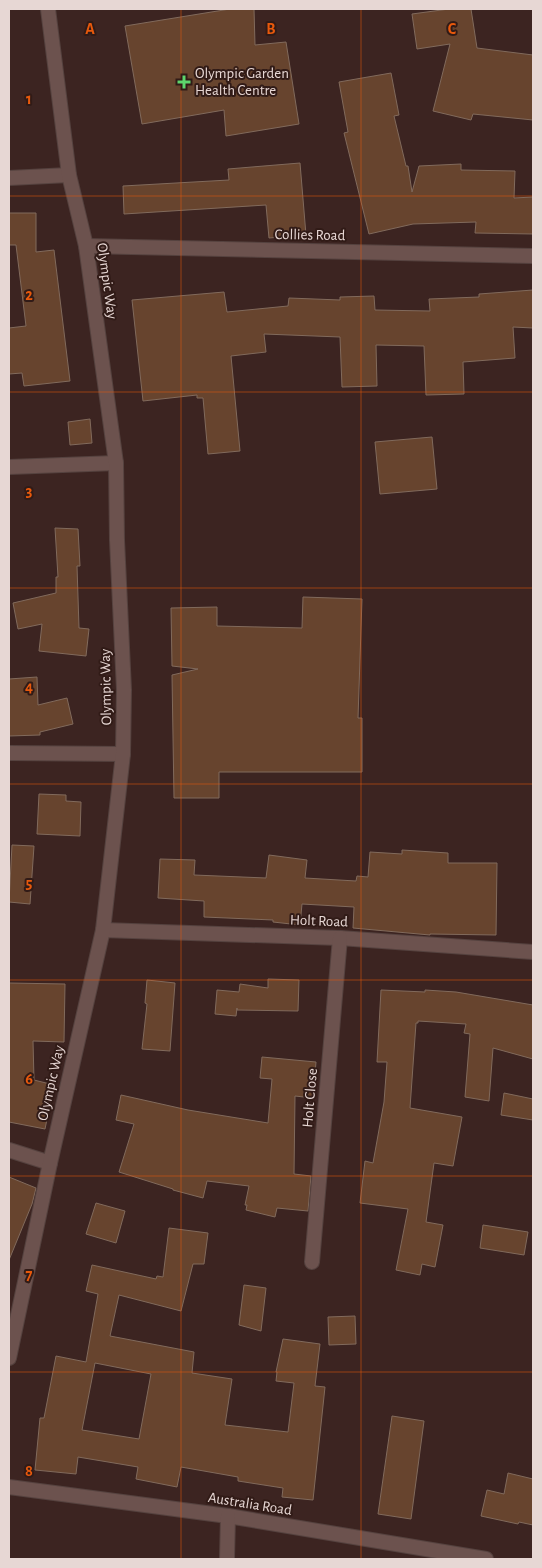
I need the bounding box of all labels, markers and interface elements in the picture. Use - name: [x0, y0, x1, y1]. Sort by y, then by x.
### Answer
- text: A: [85, 21, 95, 37]
- text: B: [266, 21, 276, 37]
- text: C: [448, 21, 457, 37]
- place label: Olympic Garden Health Centre: [195, 66, 289, 98]
- marker: Olympic Garden Health Centre: [177, 75, 191, 89]
- text: 1: [26, 91, 32, 107]
- street label: Collies Road: [275, 227, 346, 243]
- street label: Olympic Way: [94, 242, 120, 321]
- text: 2: [25, 287, 33, 303]
- text: 3: [26, 483, 33, 499]
- street label: Olympic Way: [98, 648, 114, 726]
- text: 4: [25, 679, 33, 695]
- text: 5: [26, 875, 33, 891]
- street label: Holt Road: [290, 912, 349, 930]
- street label: Olympic Way: [35, 1043, 67, 1122]
- street label: Holt Close: [300, 1068, 320, 1128]
- text: 6: [25, 1071, 33, 1087]
- text: 7: [26, 1267, 33, 1283]
- text: 8: [25, 1463, 33, 1479]
- street label: Australia Road: [207, 1490, 293, 1518]

